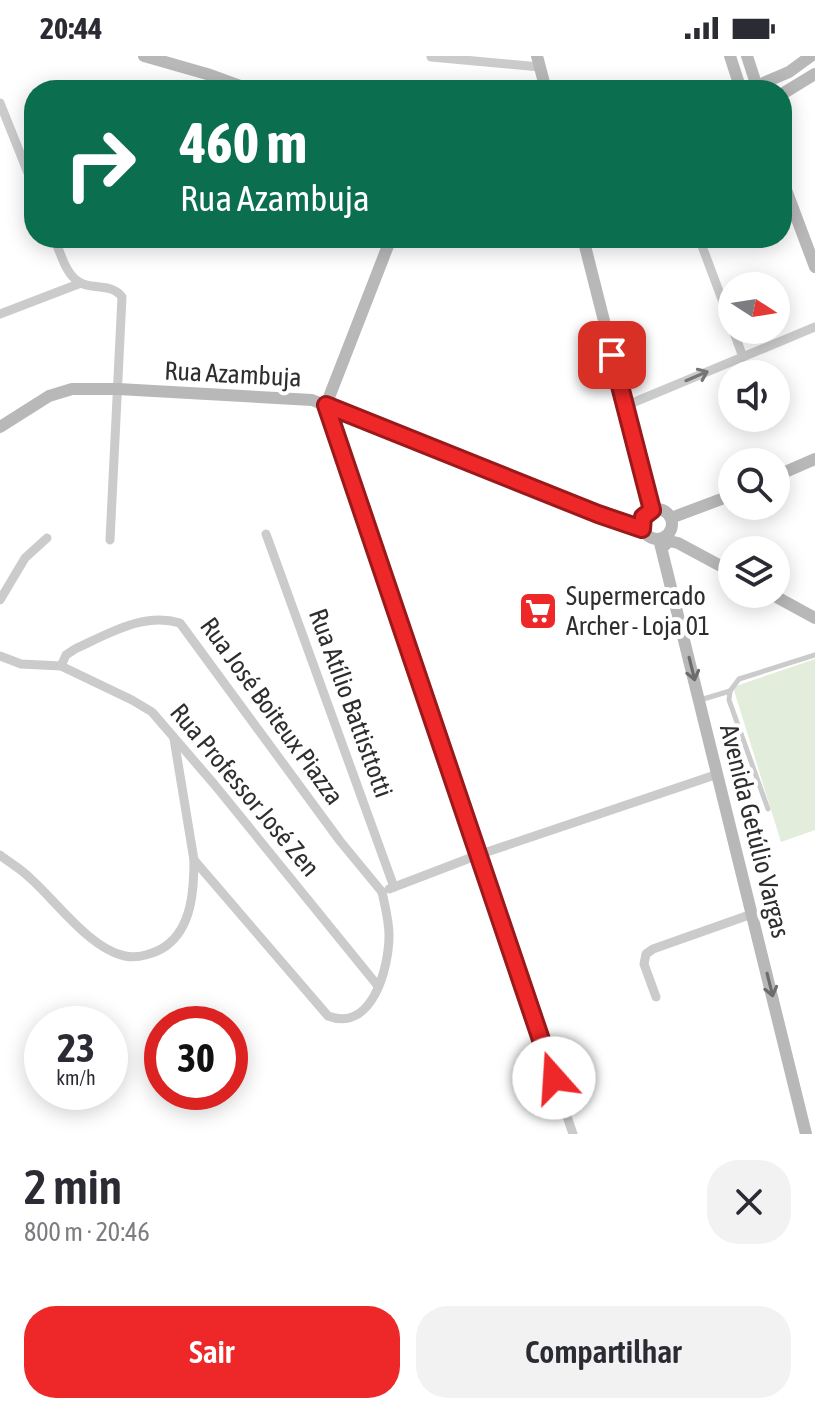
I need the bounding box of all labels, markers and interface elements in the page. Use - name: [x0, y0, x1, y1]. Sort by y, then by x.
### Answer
- text: 20:44: [40, 11, 102, 45]
- text: 460 m: [180, 111, 307, 175]
- icon: right: [48, 112, 152, 216]
- text: Rua Azambuja: [180, 177, 370, 219]
- north arrow: [718, 272, 790, 344]
- map controls: [718, 272, 790, 608]
- pin: [578, 321, 646, 389]
- icon: arrive: [590, 333, 634, 377]
- street label: Rua Azambuja: [164, 355, 302, 393]
- button: sound: [718, 360, 790, 432]
- one-way arrow: [684, 368, 709, 383]
- button: search: [718, 448, 790, 520]
- button: layers: [718, 536, 790, 608]
- place label: Supermercado Archer - Loja 01: [566, 581, 710, 641]
- supermarket icon: Supermercado Archer - Loja 01: [517, 590, 559, 632]
- street label: Rua Atílio Battisttotti: [303, 605, 399, 801]
- street label: Rua José Boiteux Piazza: [194, 612, 350, 810]
- one-way arrow: [685, 656, 700, 682]
- street label: Rua Professor José Zen: [164, 698, 326, 882]
- street label: Avenida Getúlio Vargas: [714, 721, 796, 941]
- one-way arrow: [763, 972, 778, 998]
- speed limit sign: 30: [144, 1006, 248, 1110]
- text: 23: [57, 1025, 95, 1070]
- position arrow: [512, 1036, 596, 1120]
- text: km/h: [56, 1066, 96, 1089]
- text: 2 min: [24, 1159, 122, 1214]
- button: close: [707, 1160, 791, 1244]
- text: 800 m · 20:46: [24, 1217, 150, 1247]
- button: Sair: [24, 1306, 400, 1398]
- button: Compartilhar: [416, 1306, 791, 1398]

